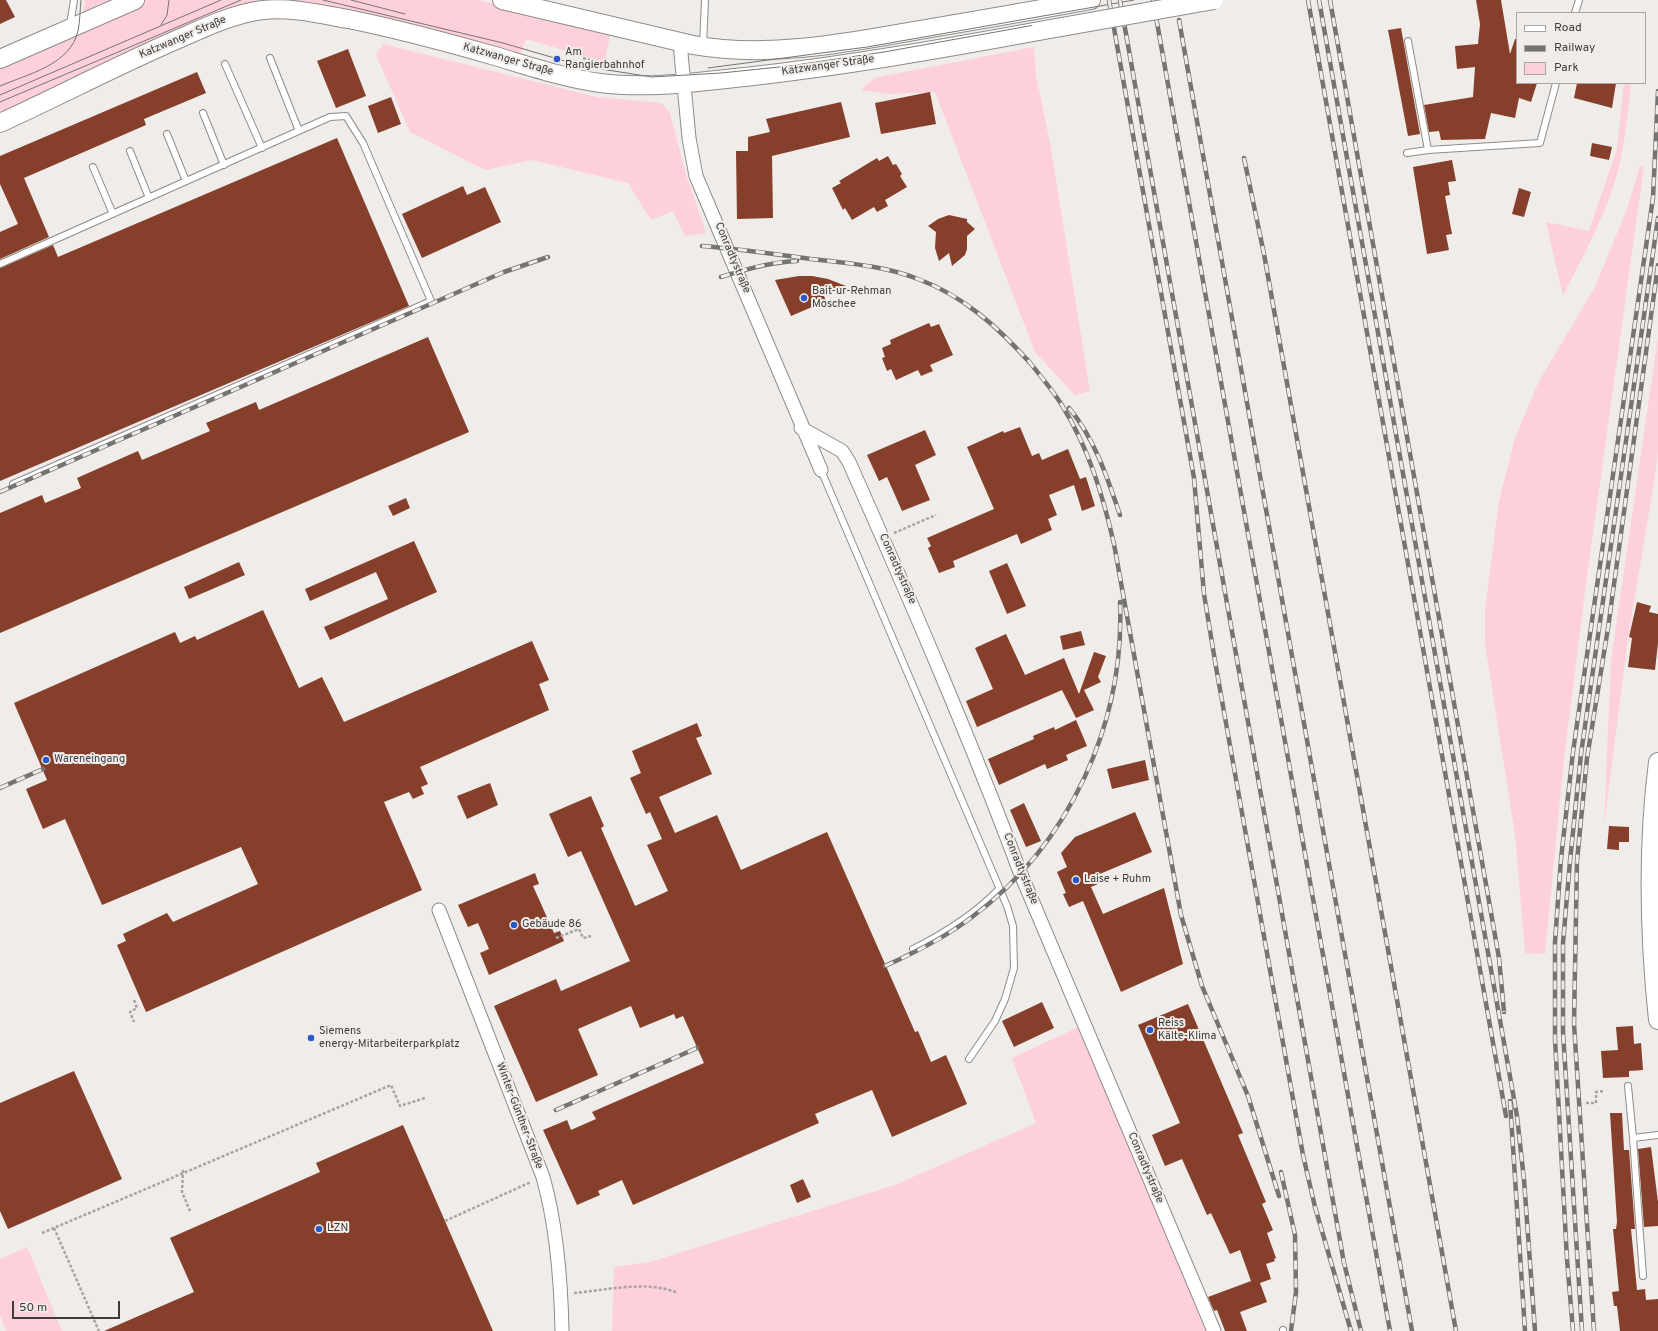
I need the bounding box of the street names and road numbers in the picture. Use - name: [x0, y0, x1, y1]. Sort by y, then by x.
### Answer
- street label: Katzwanger Straße: [137, 14, 229, 62]
- street label: Katzwanger Straße: [461, 41, 555, 79]
- street label: Katzwanger Straße: [781, 53, 875, 79]
- street label: Conradtystraße: [711, 220, 753, 296]
- street label: Conradtystraße: [876, 532, 918, 606]
- street label: Conradtystraße: [1000, 831, 1040, 907]
- street label: Winter-Günther-Straße: [493, 1061, 545, 1171]
- street label: Conradtystraße: [1124, 1130, 1166, 1206]

